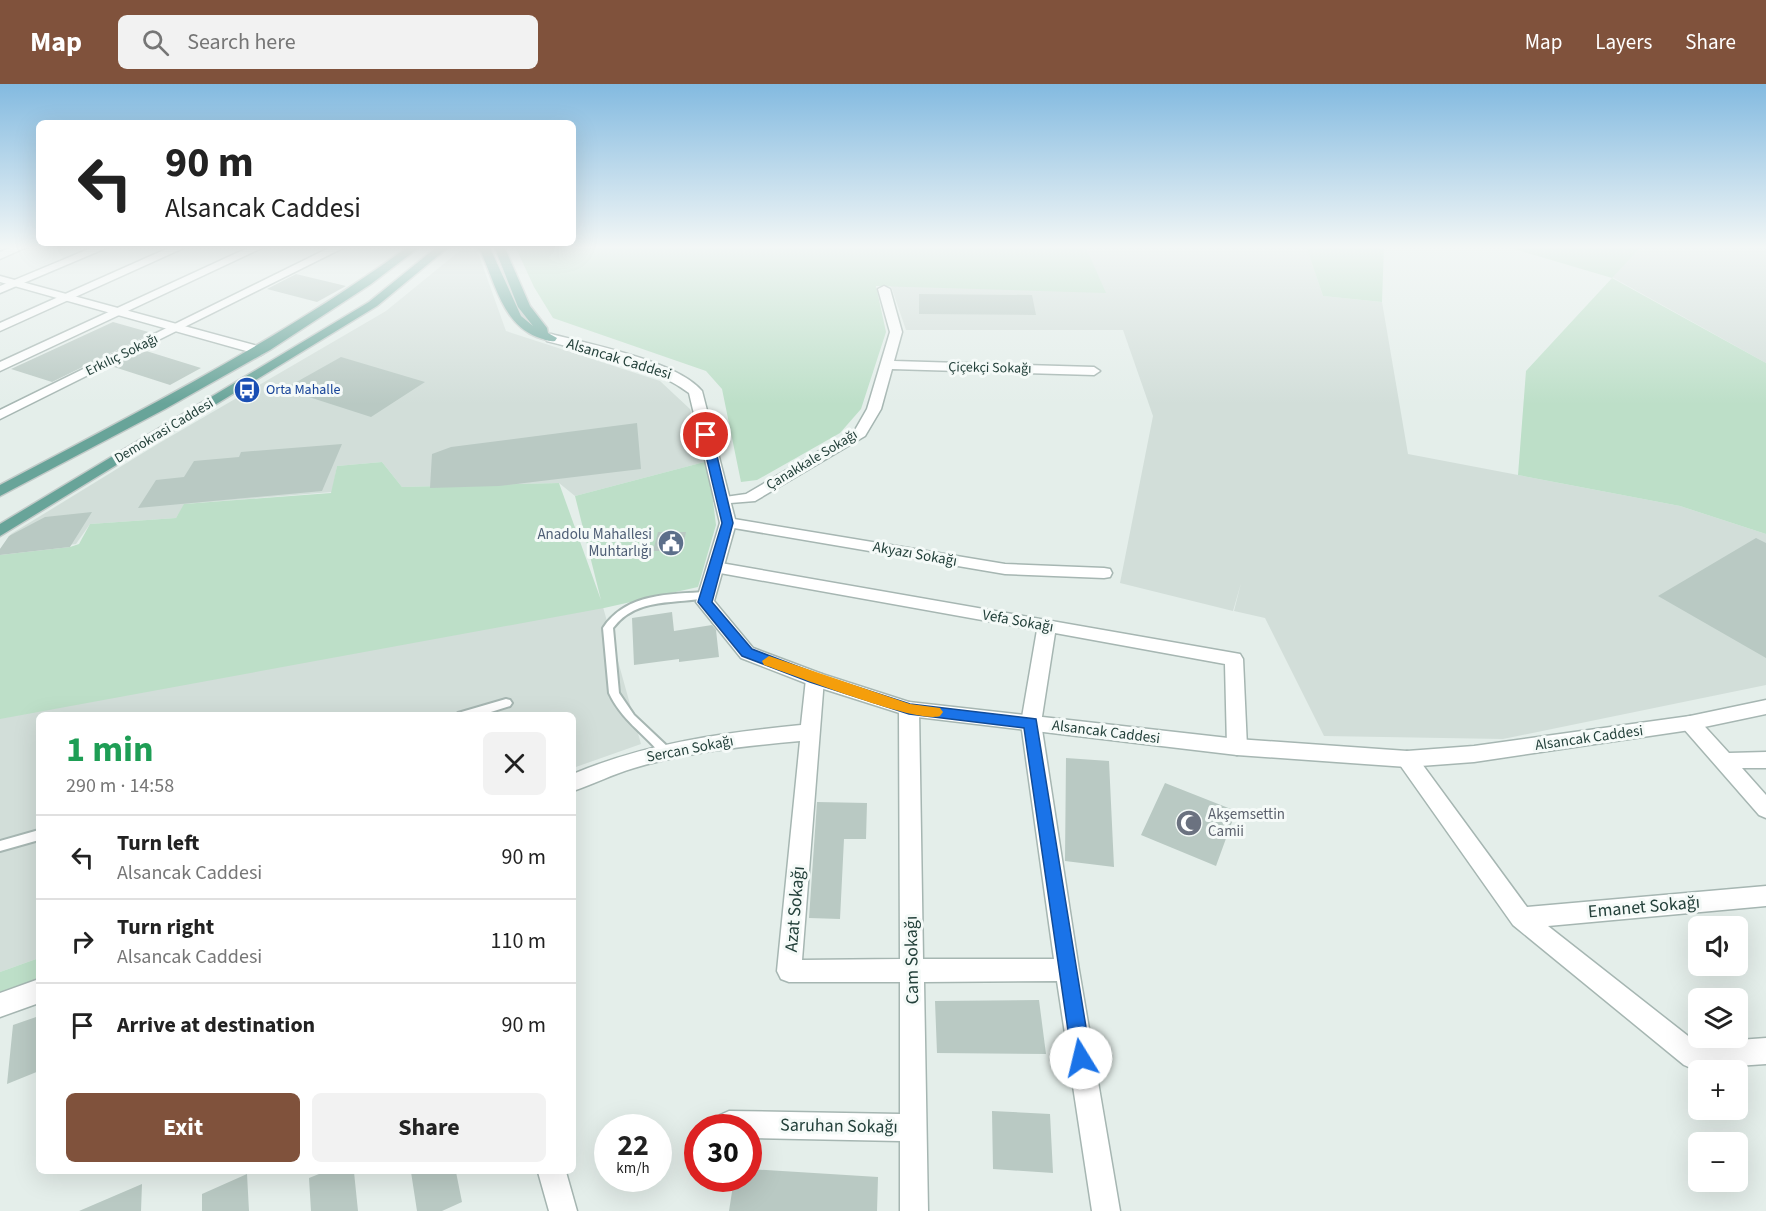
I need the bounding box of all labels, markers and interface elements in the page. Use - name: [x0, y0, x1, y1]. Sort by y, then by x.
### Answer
- search box: [118, 15, 538, 69]
- text: Map: [30, 22, 82, 62]
- icon: search: [139, 26, 172, 59]
- text: Search here: [187, 26, 296, 58]
- text: Map: [1525, 27, 1562, 57]
- text: Layers: [1595, 27, 1652, 57]
- text: Share: [1685, 27, 1736, 57]
- text: 90 m: [165, 133, 254, 193]
- icon: left: [66, 144, 144, 222]
- text: Alsancak Caddesi: [165, 189, 361, 228]
- street label: Erkılıç Sokağı: [82, 329, 162, 381]
- street label: Alsancak Caddesi: [564, 333, 674, 385]
- street label: Çiçekçi Sokağı: [948, 357, 1032, 379]
- bus stop icon: Orta Mahalle: [232, 375, 262, 405]
- place label: Orta Mahalle: [266, 380, 340, 400]
- street label: Demokrasi Caddesi: [111, 394, 217, 468]
- pin: [680, 409, 731, 460]
- icon: arrive: [689, 418, 722, 451]
- street label: Çanakkale Sokağı: [763, 425, 861, 495]
- place label: Anadolu Mahallesi Muhtarlığı: [537, 524, 652, 562]
- public building icon: Anadolu Mahallesi Muhtarlığı: [656, 528, 686, 558]
- street label: Akyazı Sokağı: [871, 536, 959, 572]
- street label: Vefa Sokağı: [981, 604, 1055, 638]
- street label: Alsancak Caddesi: [1051, 715, 1161, 749]
- street label: Alsancak Caddesi: [1534, 720, 1644, 756]
- text: 1 min: [66, 724, 154, 775]
- street label: Sercan Sokağı: [645, 730, 735, 768]
- button: close: [483, 732, 546, 795]
- text: 290 m · 14:58: [66, 772, 174, 800]
- place label: Akşemsettin Camii: [1208, 804, 1285, 842]
- mosque icon: Akşemsettin Camii: [1174, 808, 1204, 838]
- text: Turn left: [117, 827, 199, 859]
- icon: left: [66, 841, 99, 874]
- text: 90 m: [501, 841, 546, 873]
- text: Alsancak Caddesi: [117, 859, 262, 887]
- street label: Azat Sokağı: [779, 865, 811, 953]
- street label: Emanet Sokağı: [1587, 890, 1701, 924]
- text: Turn right: [117, 911, 214, 943]
- street label: Cam Sokağı: [899, 916, 925, 1004]
- map controls: [1688, 916, 1748, 1192]
- button: sound: [1688, 916, 1748, 976]
- icon: right: [66, 925, 99, 958]
- text: 110 m: [491, 925, 546, 957]
- text: Alsancak Caddesi: [117, 943, 262, 971]
- button: layers: [1688, 988, 1748, 1048]
- icon: arrive: [66, 1009, 99, 1042]
- text: Arrive at destination: [117, 1009, 315, 1041]
- text: 90 m: [501, 1009, 546, 1041]
- position arrow: [1049, 1026, 1113, 1090]
- button: +: [1688, 1060, 1748, 1120]
- button: Exit: [66, 1093, 300, 1162]
- button: Share: [312, 1093, 546, 1162]
- street label: Saruhan Sokağı: [780, 1112, 898, 1140]
- speed limit sign: 30: [684, 1114, 762, 1192]
- text: 22: [617, 1124, 649, 1167]
- button: −: [1688, 1132, 1748, 1192]
- text: km/h: [616, 1158, 650, 1179]

